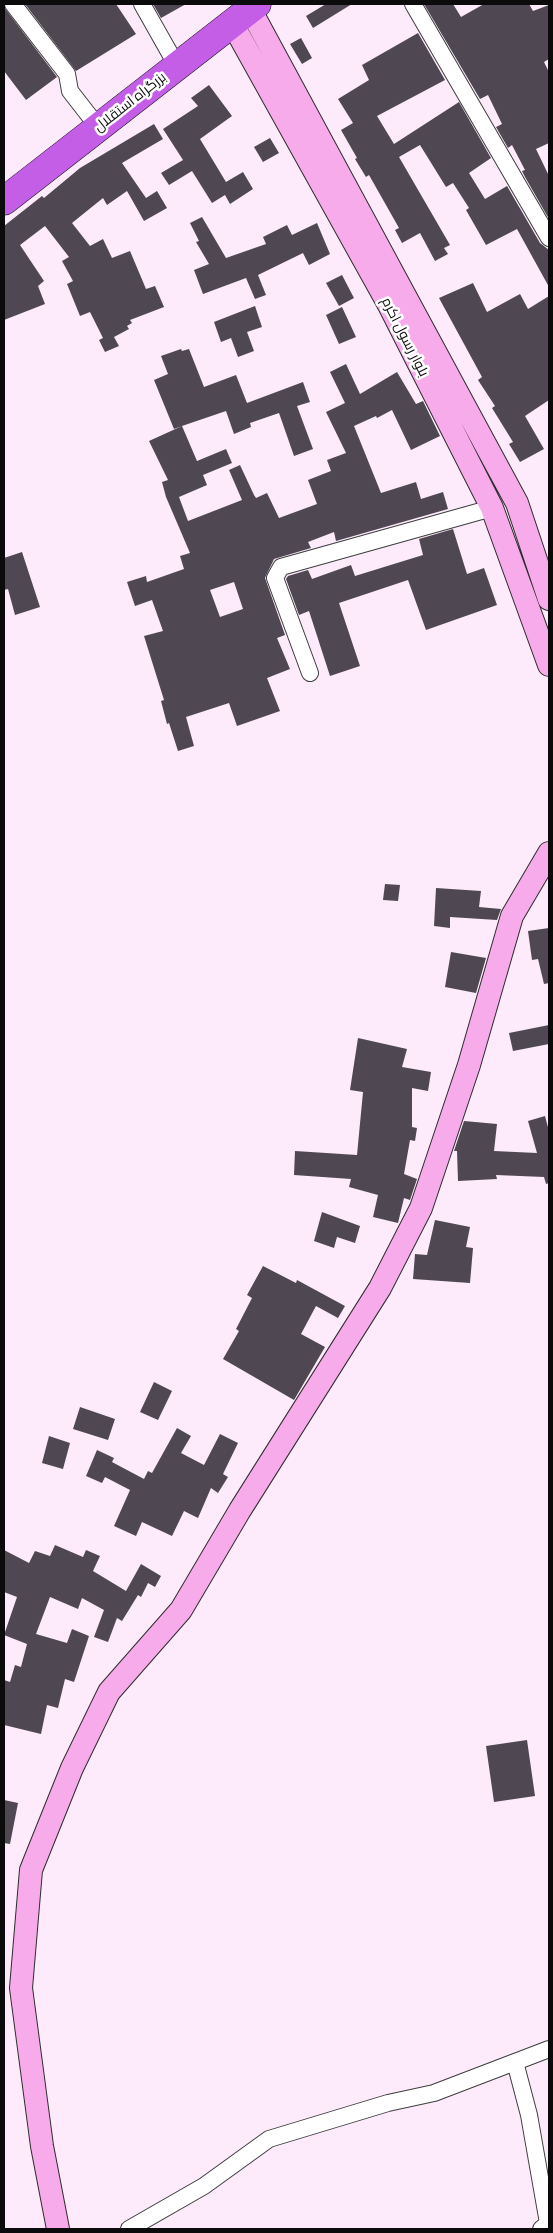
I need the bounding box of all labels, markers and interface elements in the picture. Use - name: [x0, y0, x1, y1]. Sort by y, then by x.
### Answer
- street label: بزرگراه استقلال: [91, 69, 169, 135]
- street label: بلوار رسول اکرم: [378, 294, 432, 380]

